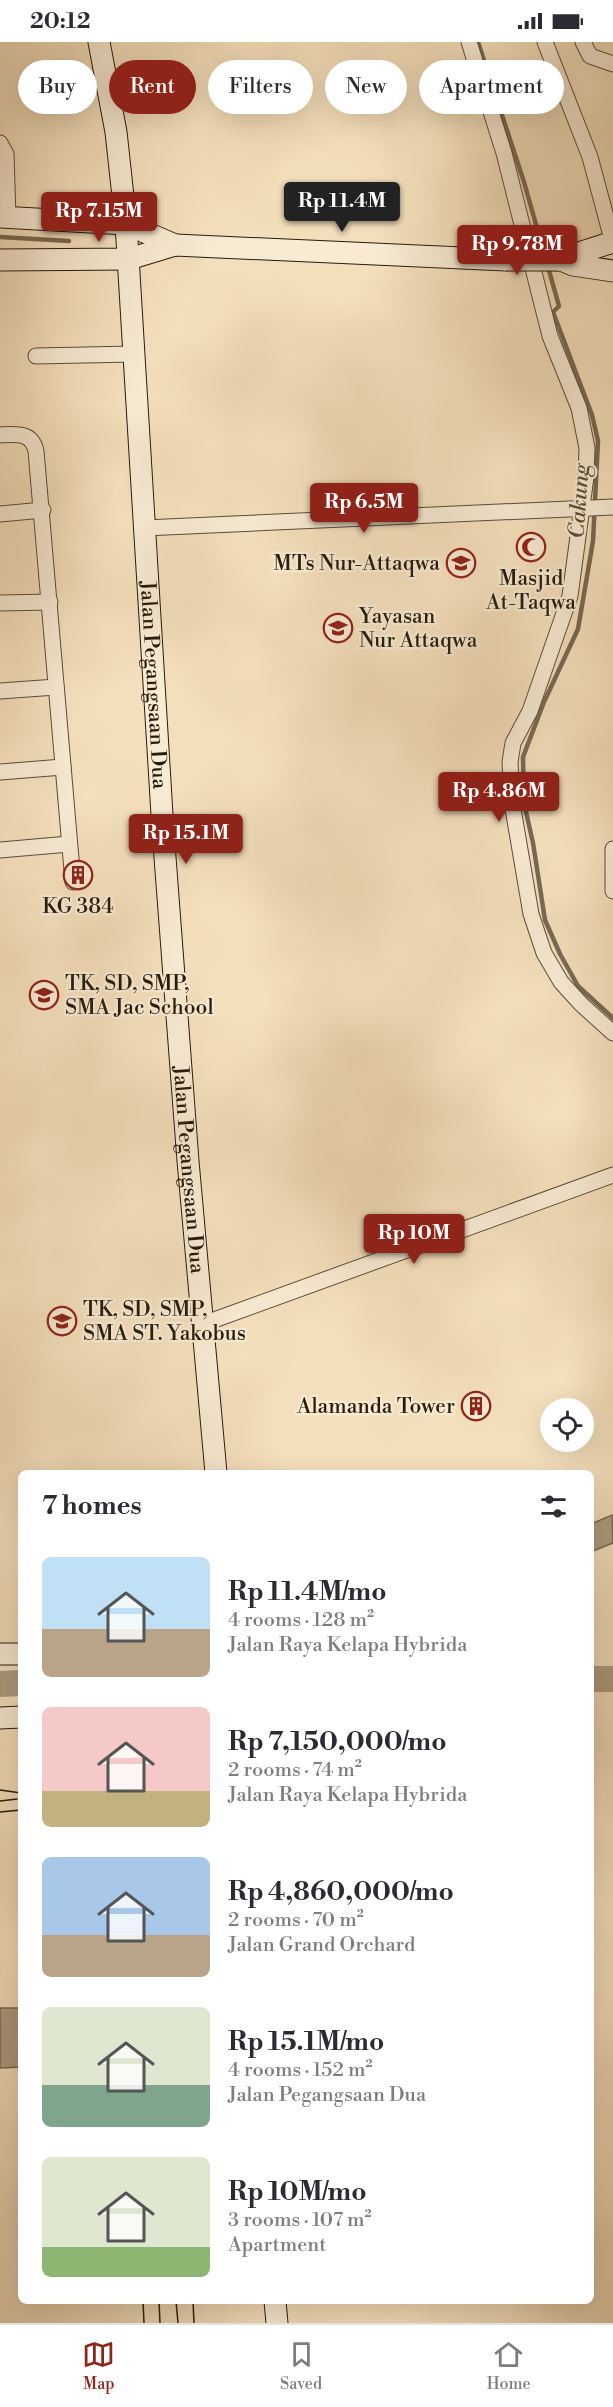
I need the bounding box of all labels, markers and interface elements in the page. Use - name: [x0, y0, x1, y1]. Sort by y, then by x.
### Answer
- text: 20:12: [30, 8, 91, 35]
- chip: Buy: [18, 60, 97, 114]
- chip: Rent: [109, 60, 196, 114]
- chip: Filters: [208, 60, 313, 114]
- chip: New: [325, 60, 407, 114]
- chip: Apartment: [419, 60, 564, 114]
- pin: Rp 11.4M: [280, 182, 404, 233]
- text: Rp 11.4M: [298, 189, 386, 214]
- pin: Rp 7.15M: [37, 192, 161, 243]
- text: Rp 7.15M: [55, 199, 143, 224]
- pin: Rp 9.78M: [455, 225, 579, 276]
- text: Rp 9.78M: [471, 232, 563, 257]
- water label: Cakung: [563, 461, 596, 539]
- pin: Rp 6.5M: [309, 483, 419, 534]
- text: Rp 6.5M: [324, 490, 404, 515]
- mosque icon: Masjid At-Taqwa: [515, 531, 547, 563]
- school or university icon: MTs Nur-Attaqwa: [445, 547, 477, 579]
- place label: MTs Nur-Attaqwa: [273, 551, 440, 577]
- place label: Masjid At-Taqwa: [485, 566, 576, 616]
- street label: Jalan Pegangsaan Dua: [134, 579, 172, 790]
- place label: Yayasan Nur Attaqwa: [358, 604, 478, 654]
- school or university icon: Yayasan Nur Attaqwa: [322, 612, 354, 644]
- pin: Rp 4.86M: [437, 772, 561, 823]
- text: Rp 4.86M: [452, 779, 546, 804]
- pin: Rp 15.1M: [124, 814, 248, 865]
- text: Rp 15.1M: [143, 821, 229, 846]
- building icon: KG 384: [62, 859, 94, 891]
- place label: KG 384: [42, 894, 114, 920]
- place label: TK, SD, SMP, SMA Jac School: [65, 971, 214, 1021]
- school or university icon: TK, SD, SMP, SMA Jac School: [28, 979, 60, 1011]
- street label: Jalan Pegangsaan Dua: [167, 1064, 210, 1275]
- pin: Rp 10M: [365, 1214, 463, 1265]
- text: Rp 10M: [378, 1221, 450, 1246]
- place label: TK, SD, SMP, SMA ST. Yakobus: [83, 1297, 246, 1347]
- school or university icon: TK, SD, SMP, SMA ST. Yakobus: [46, 1305, 78, 1337]
- building icon: Alamanda Tower: [460, 1390, 492, 1422]
- place label: Alamanda Tower: [296, 1394, 455, 1420]
- map controls: [540, 1398, 594, 1452]
- button: locate: [540, 1398, 594, 1452]
- text: 7 homes: [42, 1490, 142, 1522]
- icon: filters: [537, 1490, 570, 1523]
- text: Rp 11.4M/mo: [228, 1576, 386, 1608]
- icon: home: [90, 1581, 162, 1653]
- text: 4 rooms · 128 m²: [228, 1608, 374, 1633]
- text: Jalan Raya Kelapa Hybrida: [228, 1633, 467, 1658]
- text: Rp 7,150,000/mo: [228, 1726, 446, 1758]
- icon: home: [90, 1731, 162, 1803]
- text: 2 rooms · 74 m²: [228, 1758, 362, 1783]
- text: Jalan Raya Kelapa Hybrida: [228, 1783, 467, 1808]
- text: Rp 4,860,000/mo: [228, 1876, 454, 1908]
- icon: home: [90, 1881, 162, 1953]
- text: 2 rooms · 70 m²: [228, 1908, 364, 1933]
- text: Jalan Grand Orchard: [228, 1933, 415, 1958]
- text: Rp 15.1M/mo: [228, 2026, 384, 2058]
- icon: home: [90, 2031, 162, 2103]
- text: 4 rooms · 152 m²: [228, 2058, 372, 2083]
- text: Jalan Pegangsaan Dua: [228, 2083, 426, 2108]
- text: Rp 10M/mo: [228, 2176, 366, 2208]
- icon: home: [90, 2181, 162, 2253]
- text: 3 rooms · 107 m²: [228, 2208, 372, 2233]
- text: Apartment: [228, 2233, 326, 2258]
- tab: Map: [82, 2338, 115, 2394]
- tab: Saved: [280, 2338, 322, 2394]
- tab: Home: [487, 2338, 531, 2394]

